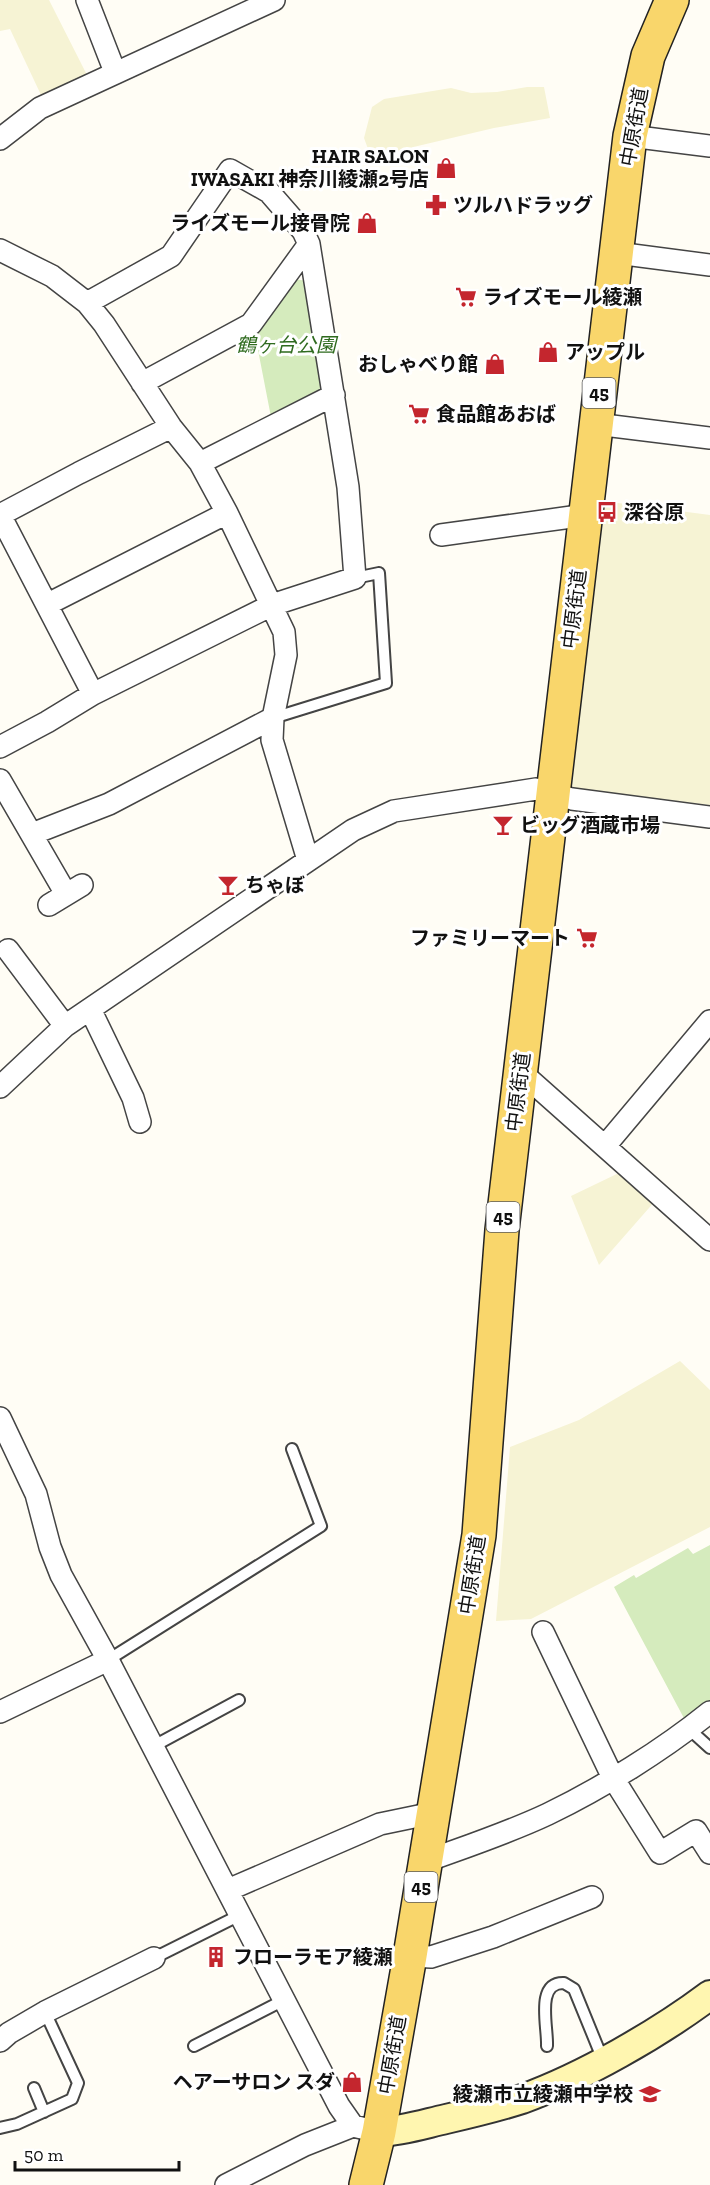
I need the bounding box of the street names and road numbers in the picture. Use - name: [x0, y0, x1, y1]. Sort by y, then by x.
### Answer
- street label: 中原街道: [615, 86, 653, 168]
- road number: 45: [582, 378, 616, 408]
- street label: 中原街道: [557, 568, 591, 650]
- street label: 中原街道: [501, 1051, 535, 1133]
- road number: 45: [486, 1202, 520, 1232]
- street label: 中原街道: [454, 1534, 490, 1616]
- road number: 45: [404, 1872, 438, 1902]
- street label: 中原街道: [373, 2014, 411, 2096]

